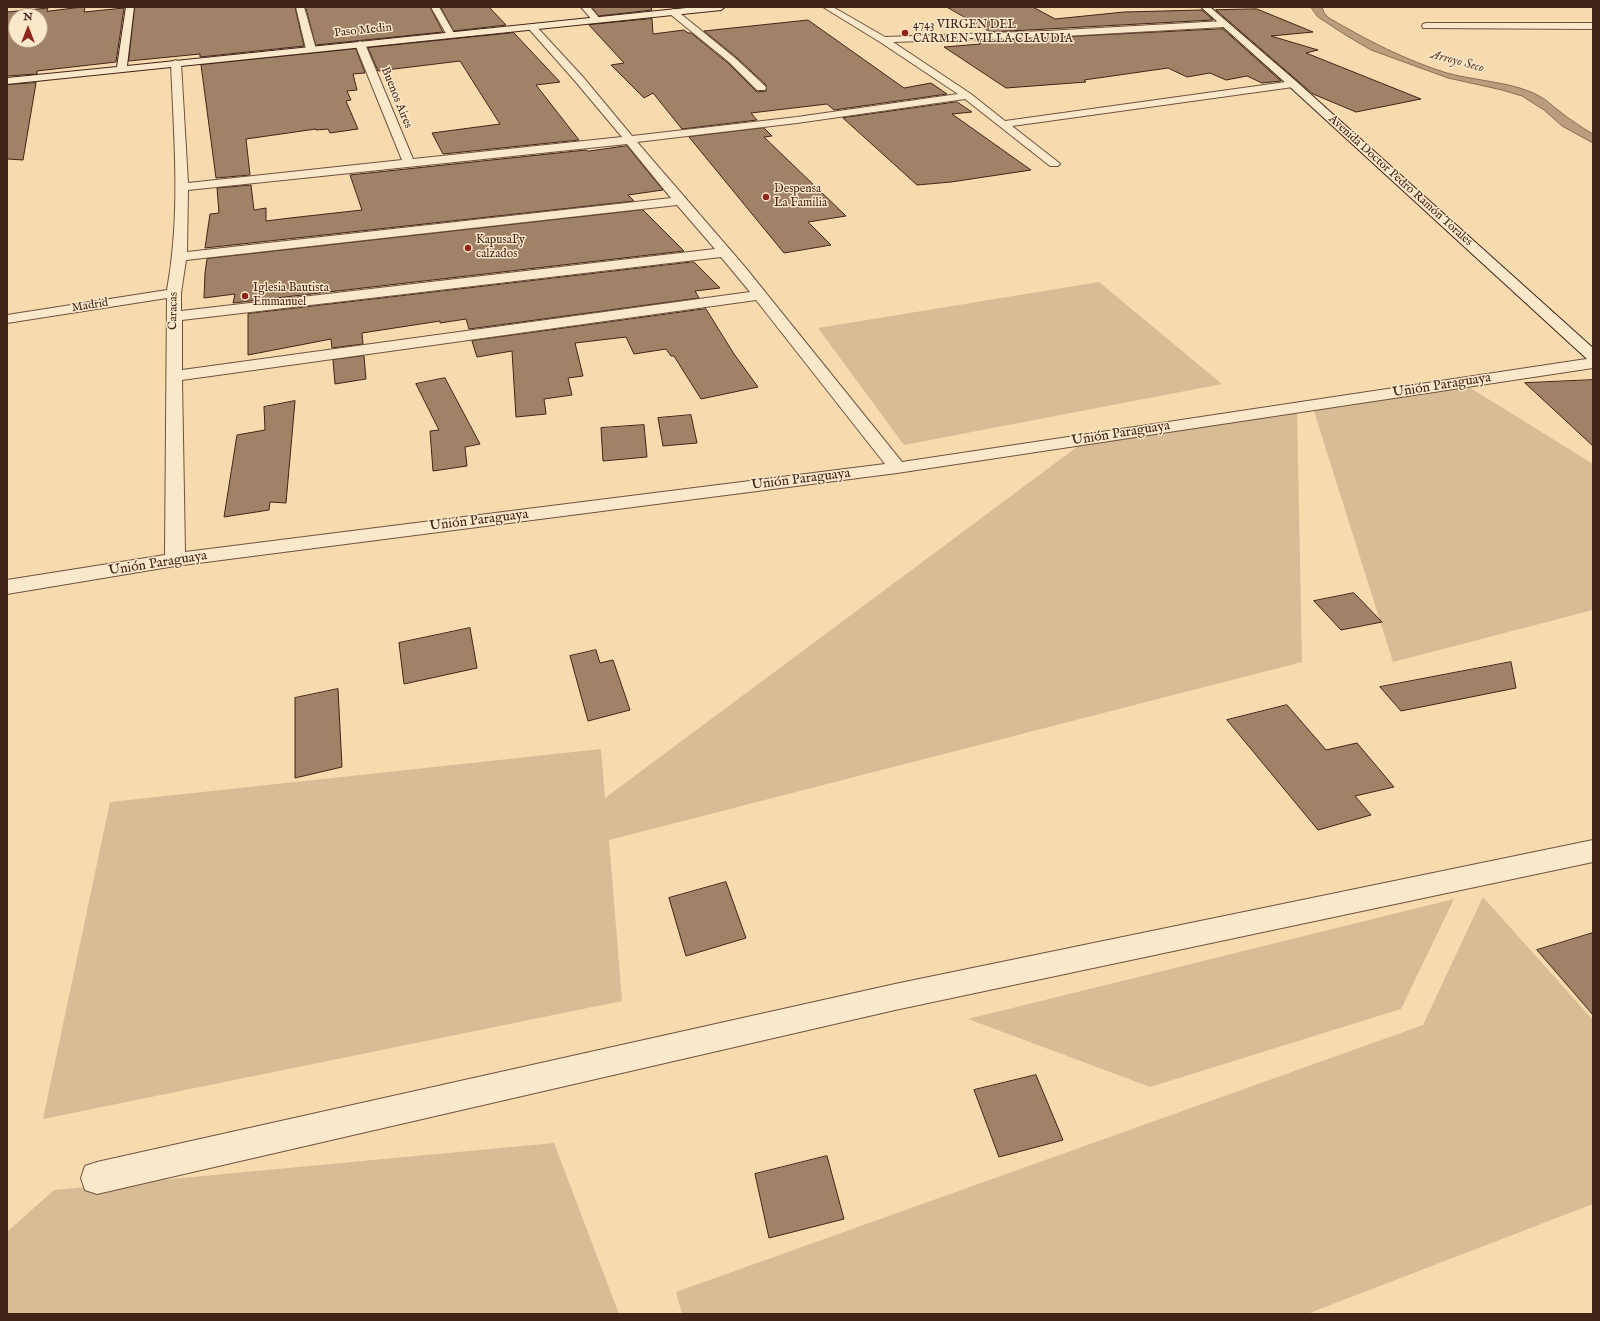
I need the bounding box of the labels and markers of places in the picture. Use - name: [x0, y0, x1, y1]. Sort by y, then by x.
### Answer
- place label: 4743 VIRGEN DEL CARMEN-VILLA CLAUDIA: [913, 19, 1073, 47]
- marker: 4743 VIRGEN DEL CARMEN-VILLA CLAUDIA: [900, 28, 910, 38]
- place label: Despensa La Familia: [774, 183, 827, 211]
- marker: Despensa La Familia: [761, 192, 771, 202]
- place label: KapusaPy calzados: [476, 234, 525, 262]
- marker: KapusaPy calzados: [463, 243, 473, 253]
- place label: Iglesia Bautista Emmanuel: [253, 282, 329, 310]
- marker: Iglesia Bautista Emmanuel: [240, 291, 250, 301]

